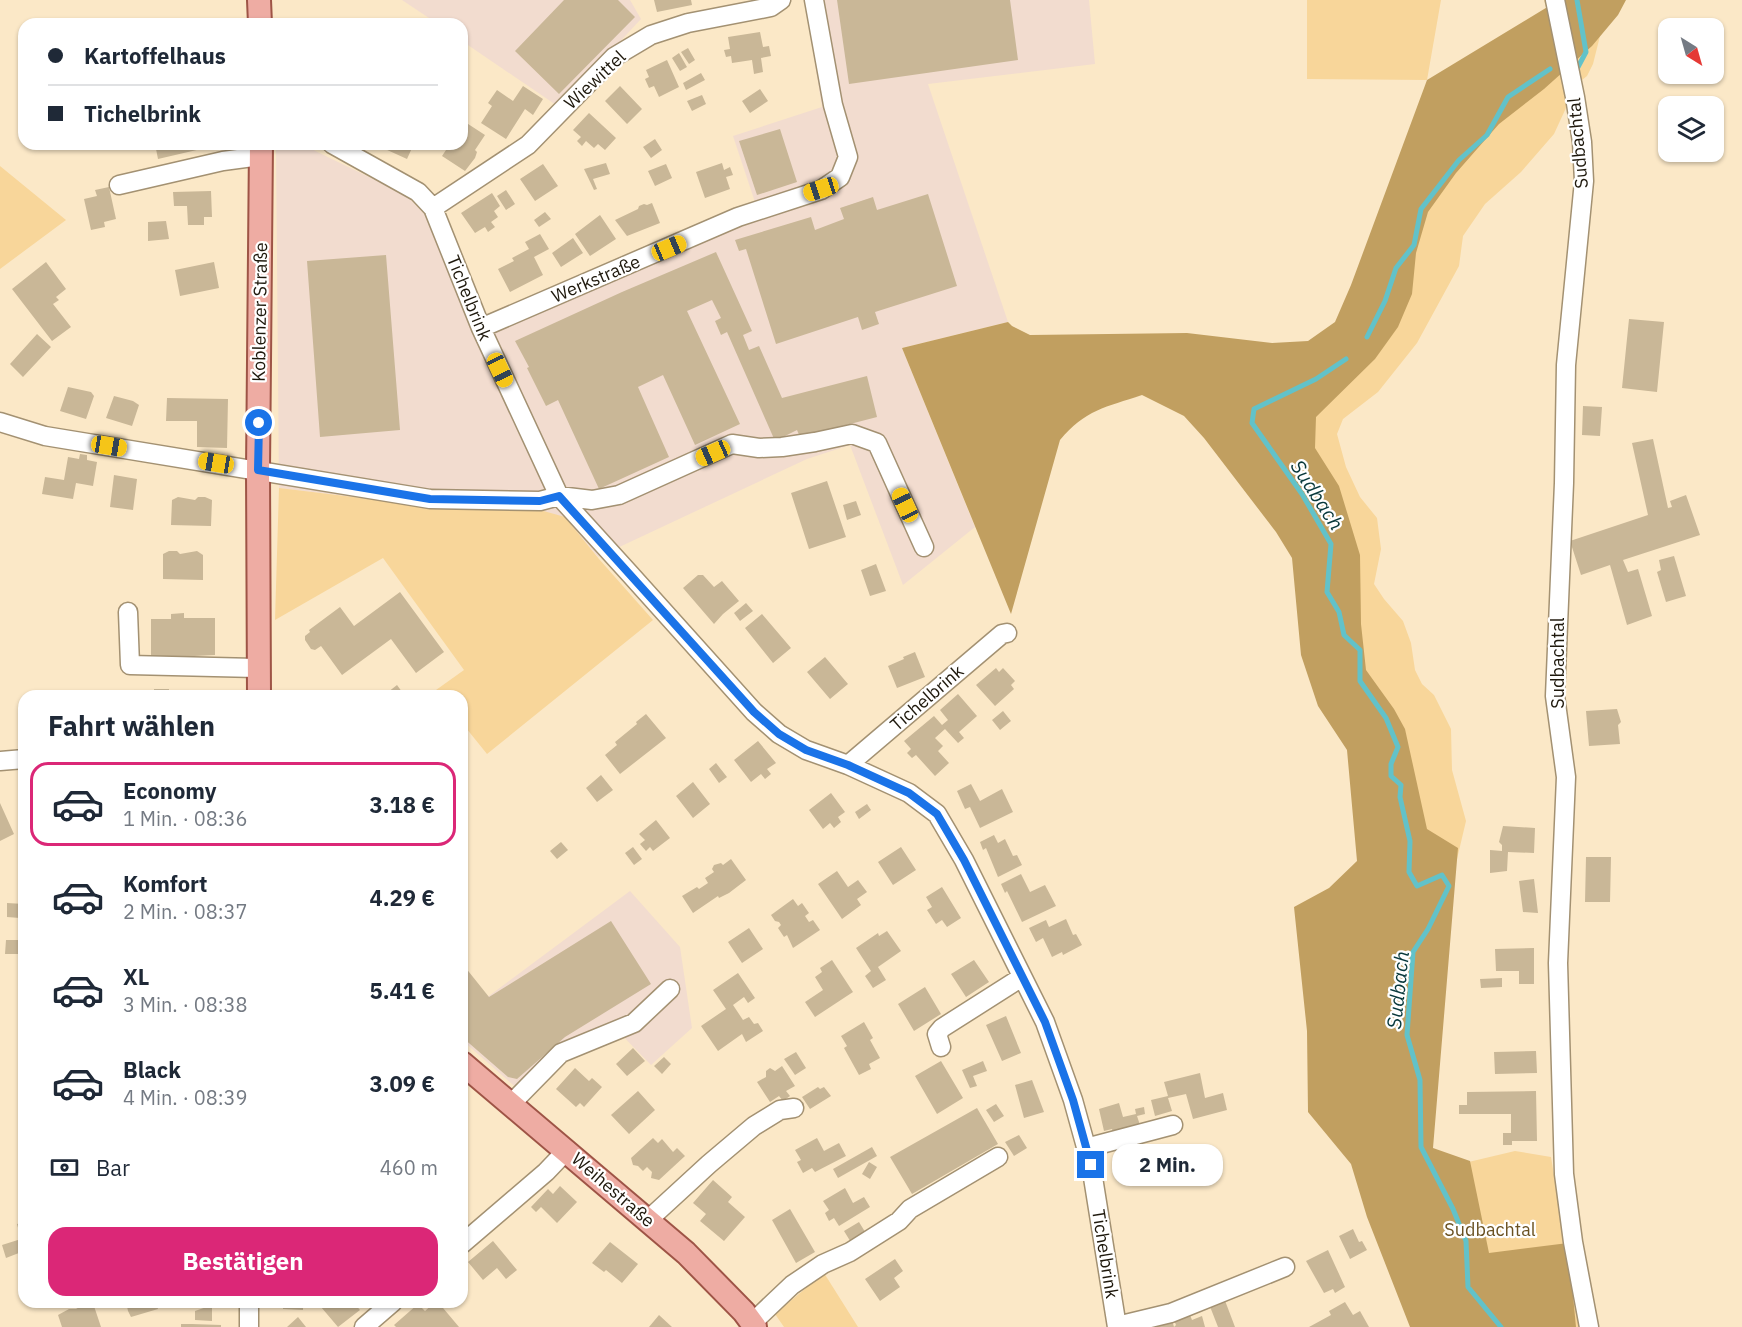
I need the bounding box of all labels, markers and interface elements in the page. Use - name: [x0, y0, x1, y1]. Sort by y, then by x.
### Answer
- north arrow: [1658, 18, 1724, 84]
- map controls: [1658, 18, 1724, 162]
- text: Kartoffelhaus: [84, 41, 226, 70]
- street label: Wiewittel: [559, 45, 630, 114]
- street label: Sudbachtal: [1562, 96, 1593, 190]
- button: layers: [1658, 96, 1724, 162]
- text: Tichelbrink: [84, 99, 201, 128]
- car: [801, 175, 841, 203]
- car: [649, 233, 689, 263]
- street label: Koblenzer Straße: [247, 242, 272, 382]
- street label: Werkstraße: [548, 250, 644, 308]
- street label: Tichelbrink: [442, 252, 497, 344]
- car: [484, 350, 516, 390]
- route start: [245, 409, 272, 436]
- car: [90, 434, 128, 458]
- car: [693, 437, 733, 469]
- car: [197, 451, 235, 475]
- water label: Sudbach: [1285, 454, 1350, 535]
- car: [889, 485, 921, 525]
- street label: Sudbachtal: [1546, 617, 1569, 709]
- street label: Tichelbrink: [885, 659, 969, 736]
- text: Fahrt wählen: [48, 708, 215, 743]
- text: Economy: [123, 776, 217, 805]
- icon: car: [51, 777, 105, 831]
- text: 3.18 €: [370, 790, 435, 819]
- text: 1 Min. · 08:36: [123, 805, 248, 832]
- text: Komfort: [123, 869, 208, 898]
- icon: car: [51, 870, 105, 924]
- text: 4.29 €: [370, 883, 435, 912]
- text: 2 Min. · 08:37: [123, 898, 248, 925]
- water label: Sudbach: [1380, 949, 1415, 1030]
- text: XL: [123, 962, 149, 991]
- icon: car: [51, 963, 105, 1017]
- text: 5.41 €: [370, 976, 435, 1005]
- text: 3 Min. · 08:38: [123, 991, 248, 1018]
- text: Black: [123, 1055, 181, 1084]
- icon: car: [51, 1056, 105, 1110]
- text: 3.09 €: [370, 1069, 435, 1098]
- text: 4 Min. · 08:39: [123, 1084, 248, 1111]
- callout: 2 Min.: [1112, 1144, 1223, 1186]
- street label: Weihestraße: [567, 1147, 660, 1232]
- icon: cash: [48, 1151, 81, 1184]
- route end: [1077, 1151, 1104, 1178]
- text: 2 Min.: [1139, 1151, 1196, 1178]
- text: Bar: [96, 1153, 130, 1182]
- text: 460 m: [380, 1154, 438, 1181]
- street label: Tichelbrink: [1087, 1208, 1124, 1301]
- park label: Sudbachtal: [1444, 1218, 1536, 1241]
- button: Bestätigen: [48, 1227, 438, 1296]

